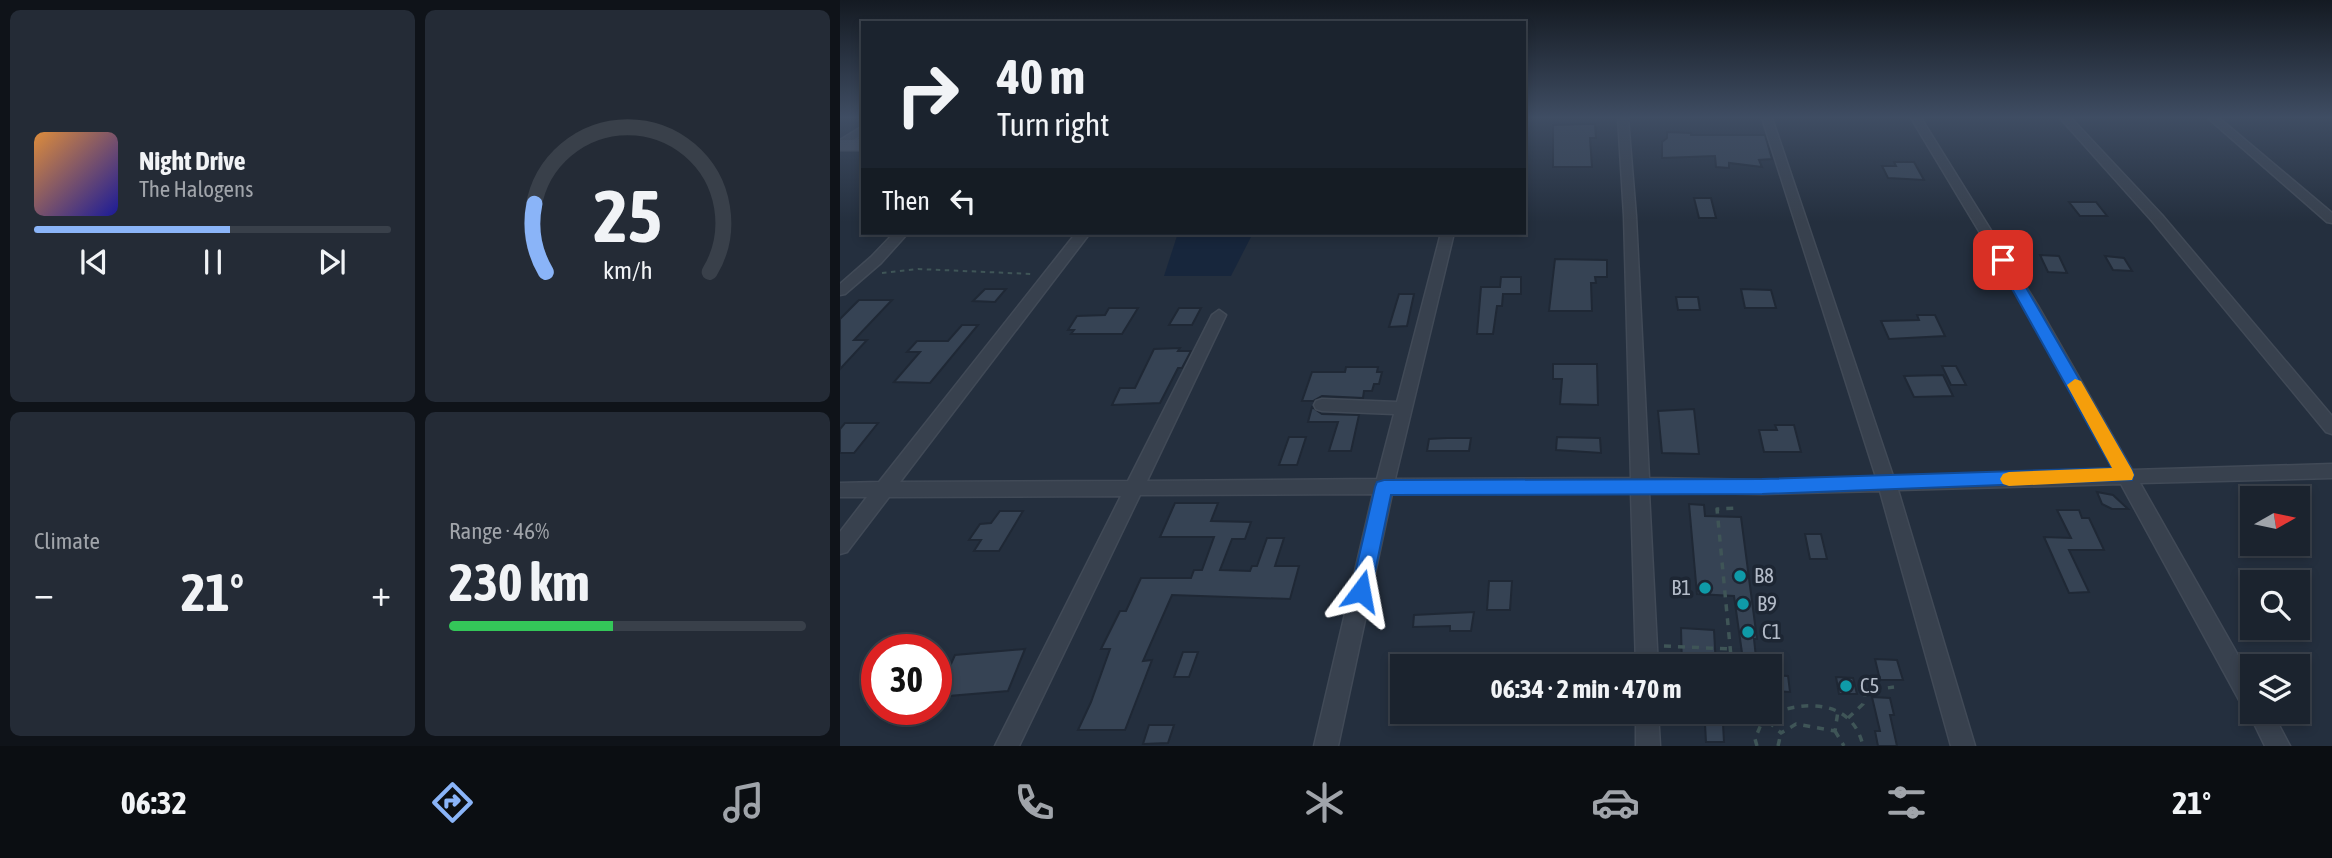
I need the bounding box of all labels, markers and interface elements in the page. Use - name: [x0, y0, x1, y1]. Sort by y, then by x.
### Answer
- text: 40 m: [997, 48, 1085, 104]
- icon: right: [882, 49, 973, 140]
- text: Turn right: [997, 106, 1110, 143]
- text: Night Drive: [139, 146, 246, 176]
- text: 25: [593, 175, 662, 258]
- text: The Halogens: [139, 176, 253, 202]
- icon: left: [944, 182, 982, 220]
- text: Then: [882, 186, 930, 216]
- pin: [1973, 230, 2033, 290]
- icon: arrive: [1984, 241, 2022, 279]
- icon: previous: [75, 243, 113, 281]
- icon: pause: [194, 243, 232, 281]
- icon: next: [313, 243, 351, 281]
- text: km/h: [603, 256, 652, 284]
- north arrow: [2240, 486, 2310, 556]
- map controls: [2240, 486, 2310, 724]
- text: Range · 46%: [449, 518, 549, 544]
- text: Climate: [34, 528, 100, 554]
- text: 230 km: [449, 552, 590, 612]
- position arrow: [1324, 554, 1398, 628]
- text: 21°: [181, 562, 244, 622]
- place label: B8: [1754, 563, 1774, 587]
- marker: B8: [1732, 568, 1748, 584]
- button: search: [2240, 570, 2310, 640]
- text: −: [34, 571, 54, 614]
- text: +: [371, 571, 391, 614]
- place label: B1: [1671, 575, 1691, 599]
- marker: B1: [1697, 580, 1713, 596]
- place label: B9: [1757, 591, 1777, 615]
- marker: B9: [1735, 596, 1751, 612]
- place label: C1: [1762, 619, 1781, 643]
- marker: C1: [1740, 624, 1756, 640]
- speed limit sign: 30: [861, 634, 952, 725]
- button: layers: [2240, 654, 2310, 724]
- place label: C5: [1860, 673, 1879, 697]
- text: 06:34 · 2 min · 470 m: [1491, 674, 1681, 704]
- marker: C5: [1838, 678, 1854, 694]
- icon: directions: [428, 778, 477, 827]
- icon: music: [719, 778, 768, 827]
- icon: phone: [1010, 778, 1059, 827]
- icon: climate: [1300, 778, 1349, 827]
- icon: car: [1591, 778, 1640, 827]
- icon: filters: [1882, 778, 1931, 827]
- text: 06:32: [121, 784, 187, 821]
- text: 21°: [2172, 784, 2211, 821]

